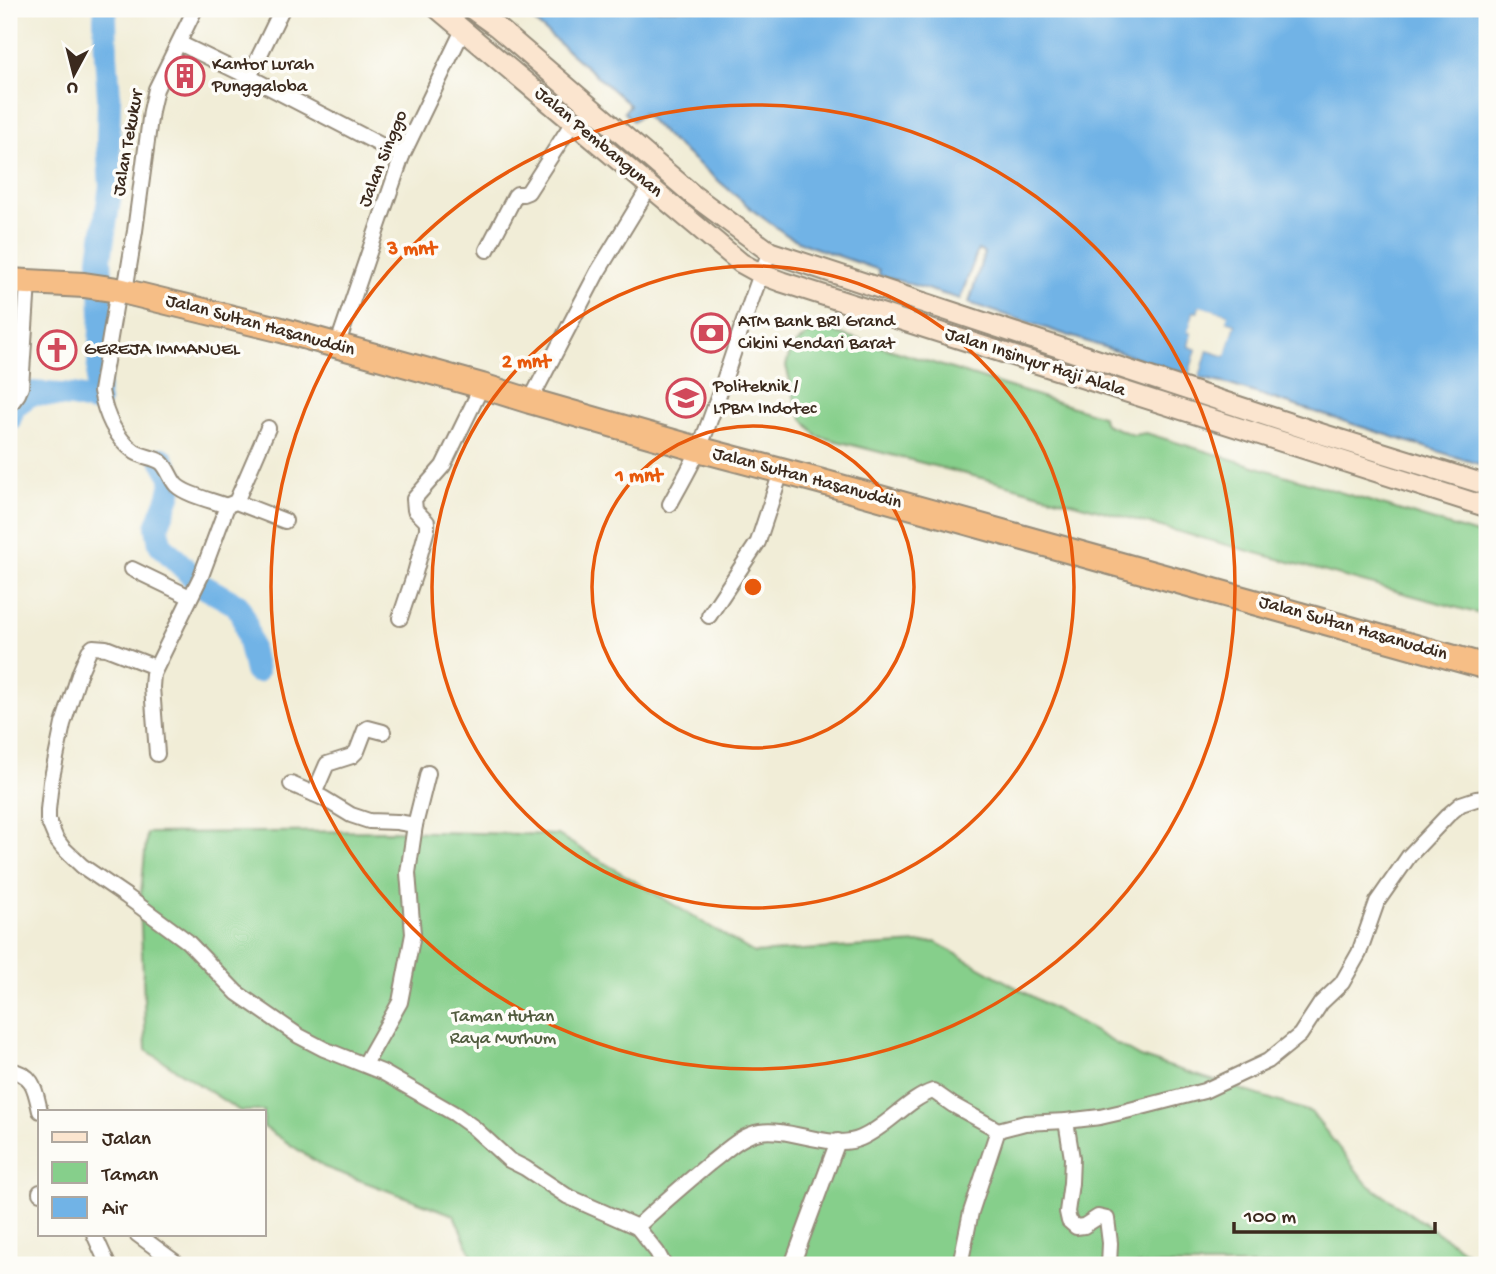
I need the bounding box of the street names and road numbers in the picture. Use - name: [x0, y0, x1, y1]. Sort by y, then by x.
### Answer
- street label: Jalan Pembangunan: [529, 83, 667, 203]
- street label: Jalan Tekukur: [108, 86, 150, 198]
- street label: Jalan Singgo: [354, 107, 414, 211]
- street label: Jalan Sultan Hasanuddin: [163, 290, 357, 362]
- street label: Jalan Insinyur Haji Alala: [942, 323, 1129, 403]
- street label: Jalan Sultan Hasanuddin: [710, 443, 904, 515]
- street label: Jalan Sultan Hasanuddin: [1256, 591, 1450, 667]

